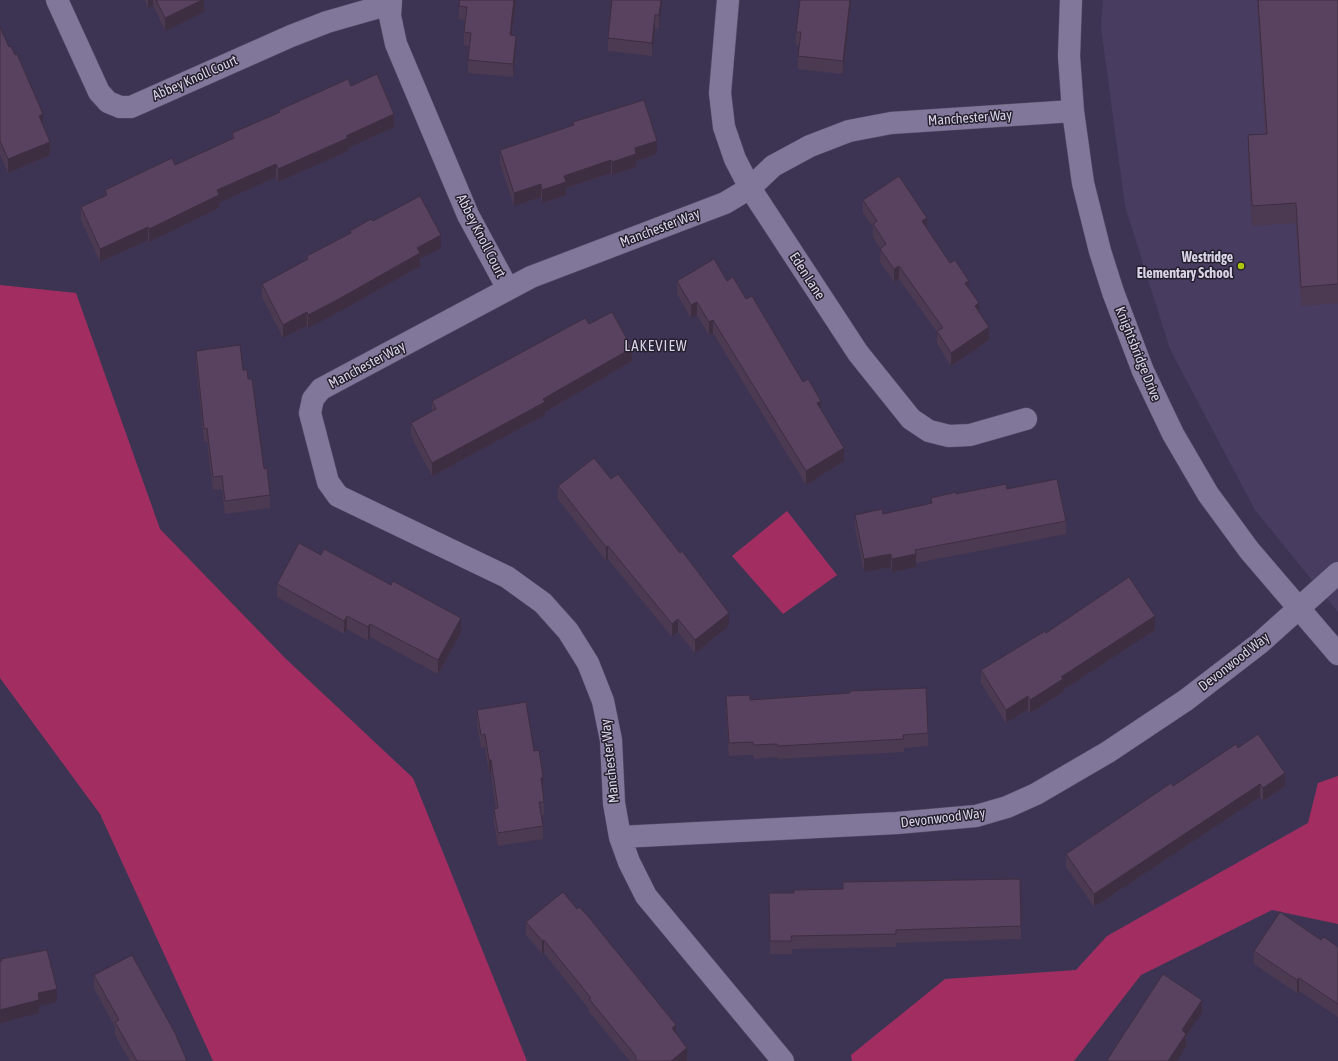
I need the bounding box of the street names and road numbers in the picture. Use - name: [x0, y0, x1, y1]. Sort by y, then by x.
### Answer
- street label: Abbey Knoll Court: [150, 52, 240, 104]
- street label: Manchester Way: [927, 107, 1013, 129]
- street label: Abbey Knoll Court: [453, 192, 509, 280]
- street label: Manchester Way: [618, 205, 702, 251]
- street label: Eden Lane: [786, 249, 828, 303]
- street label: Knightsbridge Drive: [1111, 304, 1165, 404]
- street label: Manchester Way: [326, 338, 408, 392]
- street label: Devonwood Way: [1195, 629, 1273, 695]
- street label: Manchester Way: [597, 718, 623, 804]
- street label: Devonwood Way: [900, 804, 986, 832]

